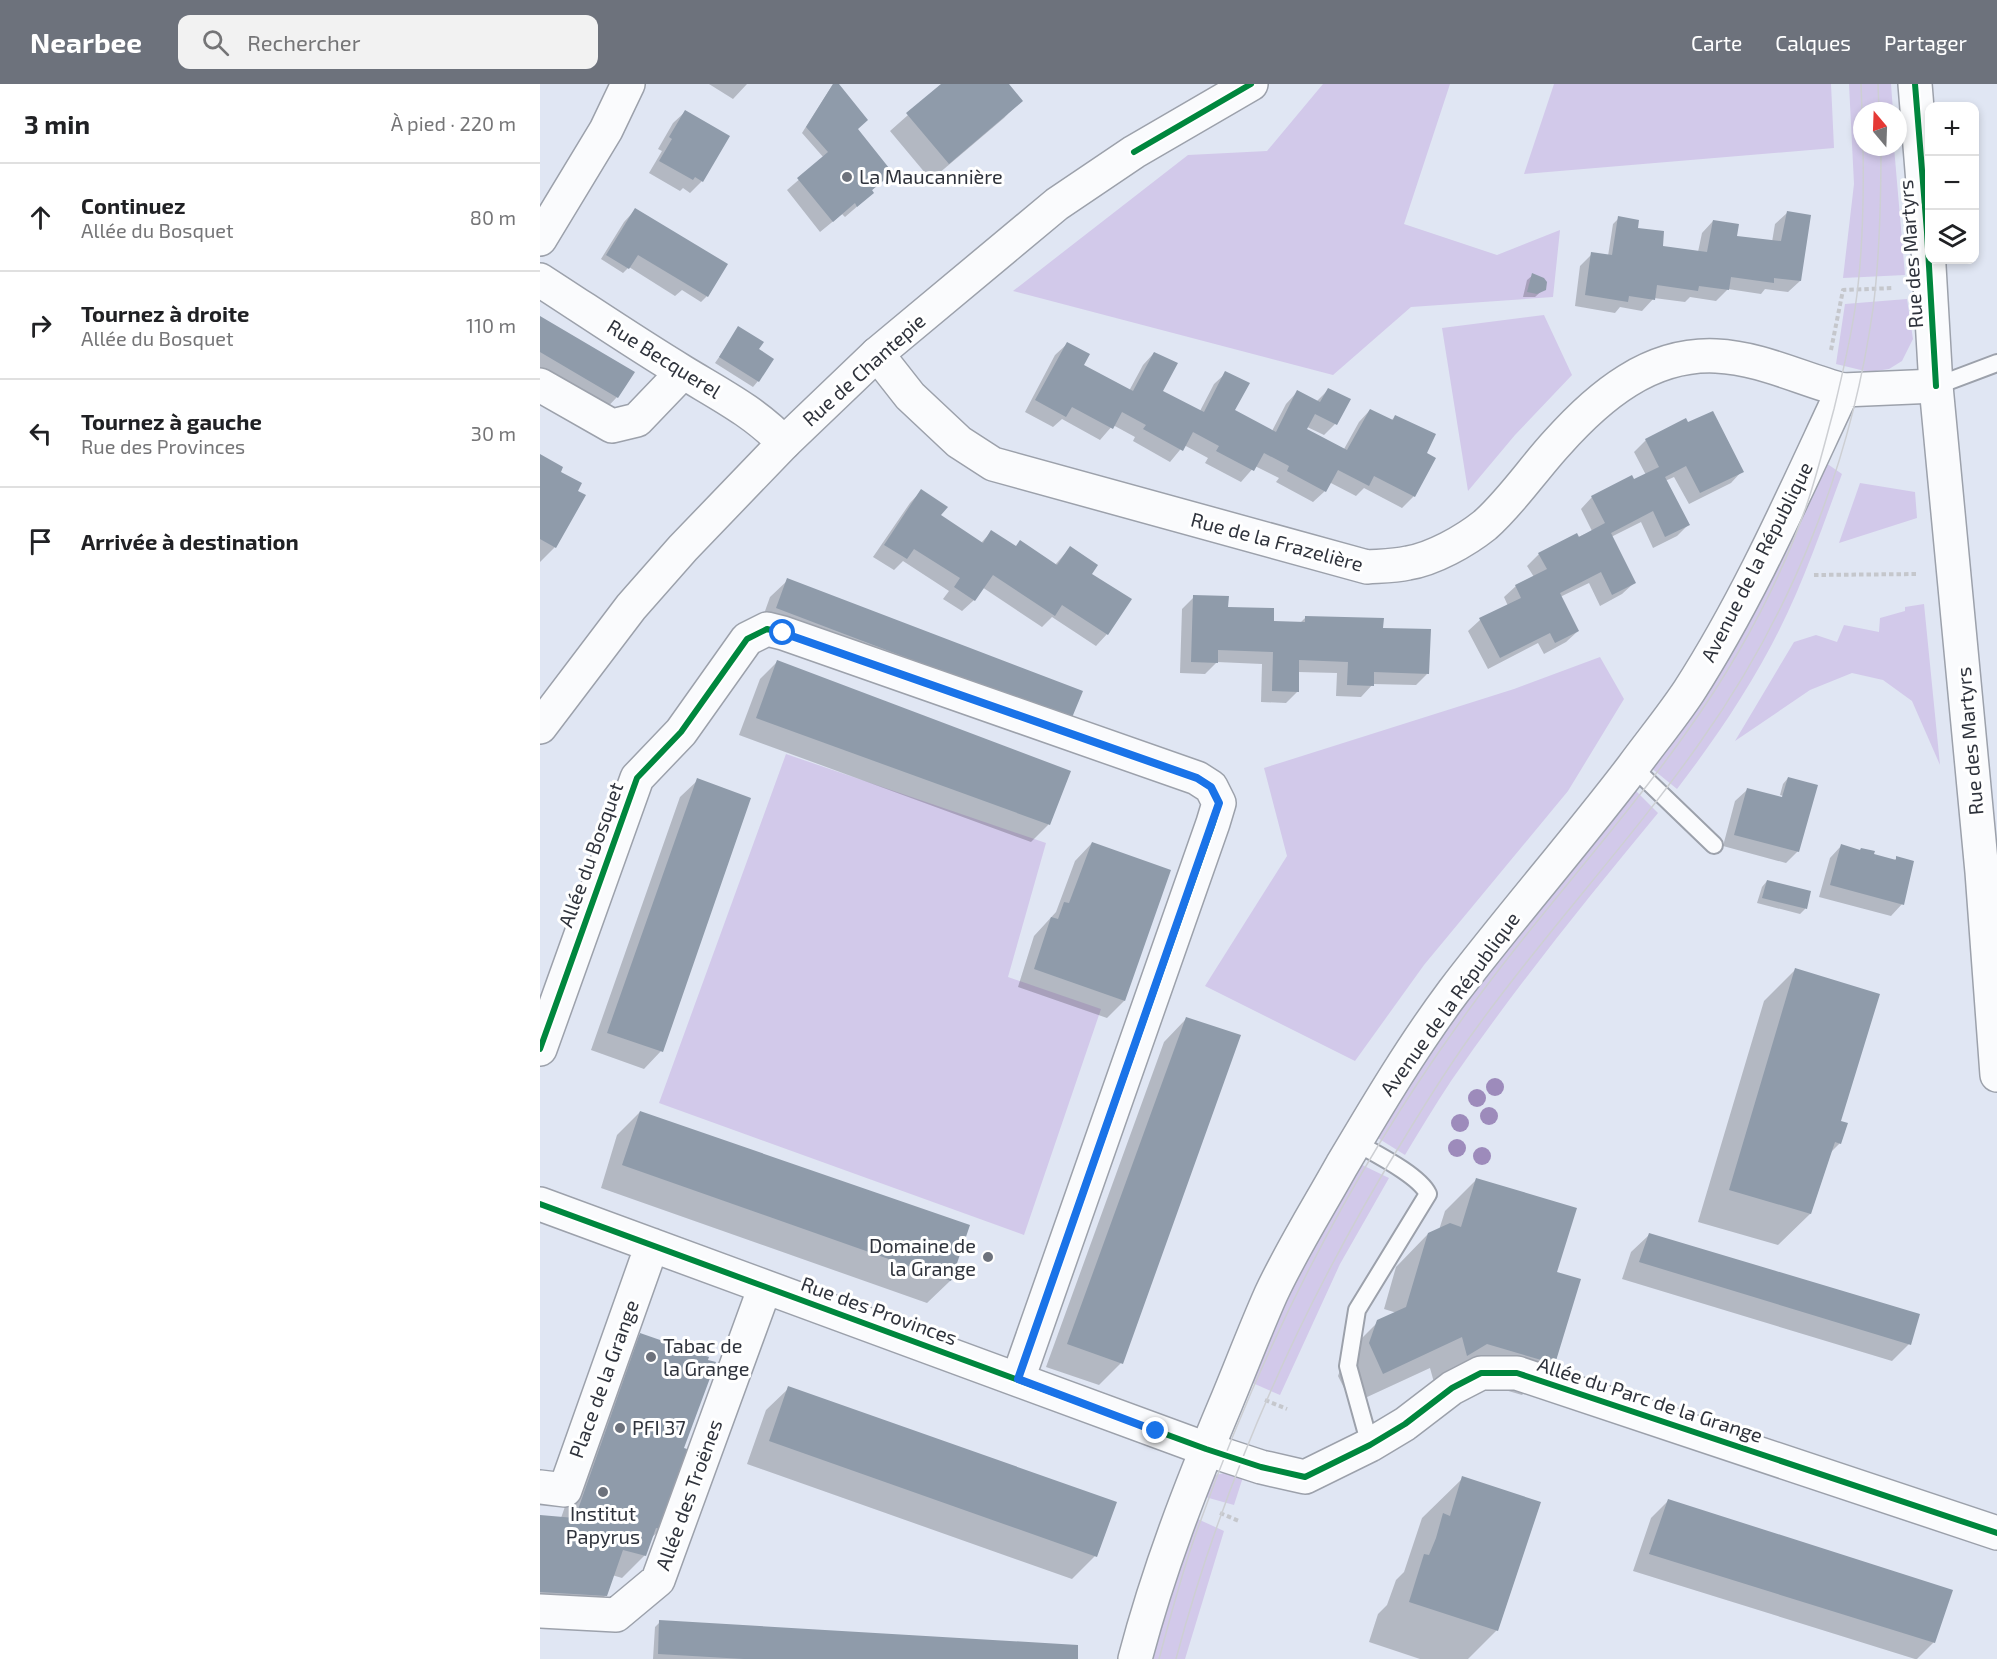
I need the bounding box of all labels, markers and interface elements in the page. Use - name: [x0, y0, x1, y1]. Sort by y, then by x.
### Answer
- search box: [178, 15, 598, 69]
- text: Nearbee: [30, 25, 142, 59]
- icon: search: [199, 26, 232, 59]
- text: Rechercher: [247, 29, 361, 55]
- text: Carte: [1691, 30, 1742, 55]
- text: Calques: [1775, 30, 1851, 55]
- text: Partager: [1884, 30, 1967, 55]
- north arrow: [1853, 102, 1907, 156]
- map controls: [1925, 102, 1979, 264]
- button: +: [1925, 102, 1979, 156]
- text: 3 min: [24, 108, 90, 139]
- text: À pied · 220 m: [391, 111, 516, 135]
- button: −: [1925, 156, 1979, 210]
- place label: La Maucannière: [859, 164, 1003, 188]
- marker: La Maucannière: [840, 170, 854, 184]
- street label: Rue des Martyrs: [1893, 179, 1927, 329]
- text: Continuez: [81, 192, 185, 218]
- icon: ahead: [24, 201, 57, 234]
- text: 80 m: [470, 205, 516, 229]
- button: layers: [1925, 210, 1979, 264]
- text: Allée du Bosquet: [81, 218, 234, 242]
- text: Tournez à droite: [81, 300, 250, 326]
- street label: Rue de Chantepie: [797, 308, 930, 431]
- icon: right: [24, 309, 57, 342]
- text: 110 m: [466, 313, 516, 337]
- street label: Rue Becquerel: [603, 314, 726, 403]
- text: Allée du Bosquet: [81, 326, 234, 350]
- text: Tournez à gauche: [81, 408, 262, 434]
- icon: left: [24, 417, 57, 450]
- text: 30 m: [471, 421, 516, 445]
- text: Rue des Provinces: [81, 434, 245, 458]
- street label: Avenue de la République: [1695, 457, 1817, 666]
- street label: Rue de la Frazelière: [1188, 506, 1366, 576]
- icon: arrive: [24, 525, 57, 558]
- text: Arrivée à destination: [81, 528, 299, 554]
- route start: [769, 619, 795, 645]
- street label: Rue des Martyrs: [1951, 666, 1987, 816]
- street label: Allée du Bosquet: [553, 778, 628, 930]
- street label: Avenue de la République: [1374, 907, 1524, 1100]
- place label: Domaine de la Grange: [869, 1233, 976, 1280]
- marker: Domaine de la Grange: [981, 1250, 995, 1264]
- street label: Rue des Provinces: [798, 1271, 961, 1349]
- street label: Place de la Grange: [563, 1296, 643, 1461]
- place label: Tabac de la Grange: [663, 1333, 749, 1380]
- marker: Tabac de la Grange: [644, 1350, 658, 1364]
- street label: Allée du Parc de la Grange: [1535, 1351, 1766, 1447]
- place label: PFI 37: [632, 1415, 686, 1439]
- street label: Allée des Troënes: [650, 1416, 726, 1573]
- route end: [1142, 1417, 1168, 1443]
- marker: PFI 37: [613, 1421, 627, 1435]
- marker: Institut Papyrus: [596, 1485, 610, 1499]
- place label: Institut Papyrus: [566, 1501, 640, 1548]

